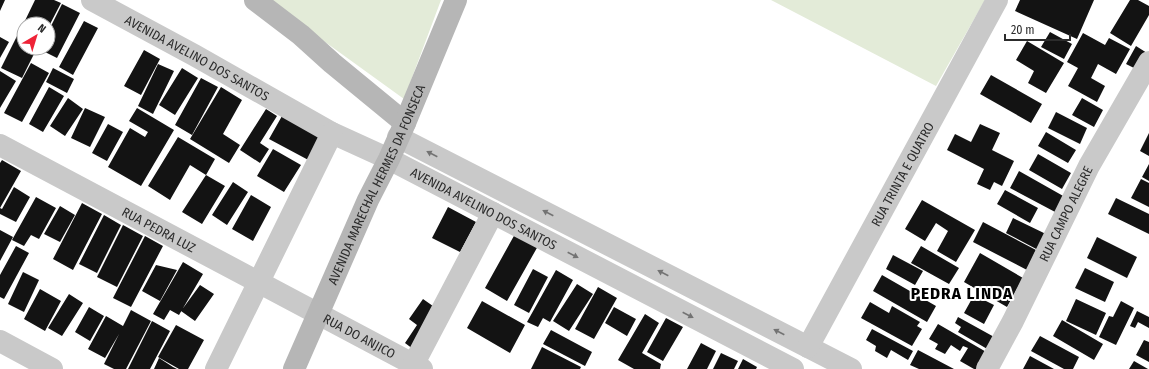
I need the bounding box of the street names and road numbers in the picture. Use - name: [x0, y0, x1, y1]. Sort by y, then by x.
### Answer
- street label: AVENIDA AVELINO DOS SANTOS: [122, 12, 272, 104]
- street label: AVENIDA MARECHAL HERMES DA FONSECA: [325, 82, 428, 287]
- street label: RUA TRINTA E QUATRO: [868, 120, 937, 229]
- street label: RUA CAMPO ALEGRE: [1036, 164, 1096, 264]
- street label: AVENIDA AVELINO DOS SANTOS: [408, 165, 559, 253]
- street label: RUA PEDRA LUZ: [119, 204, 198, 255]
- street label: RUA DO ANJICO: [321, 311, 398, 362]

